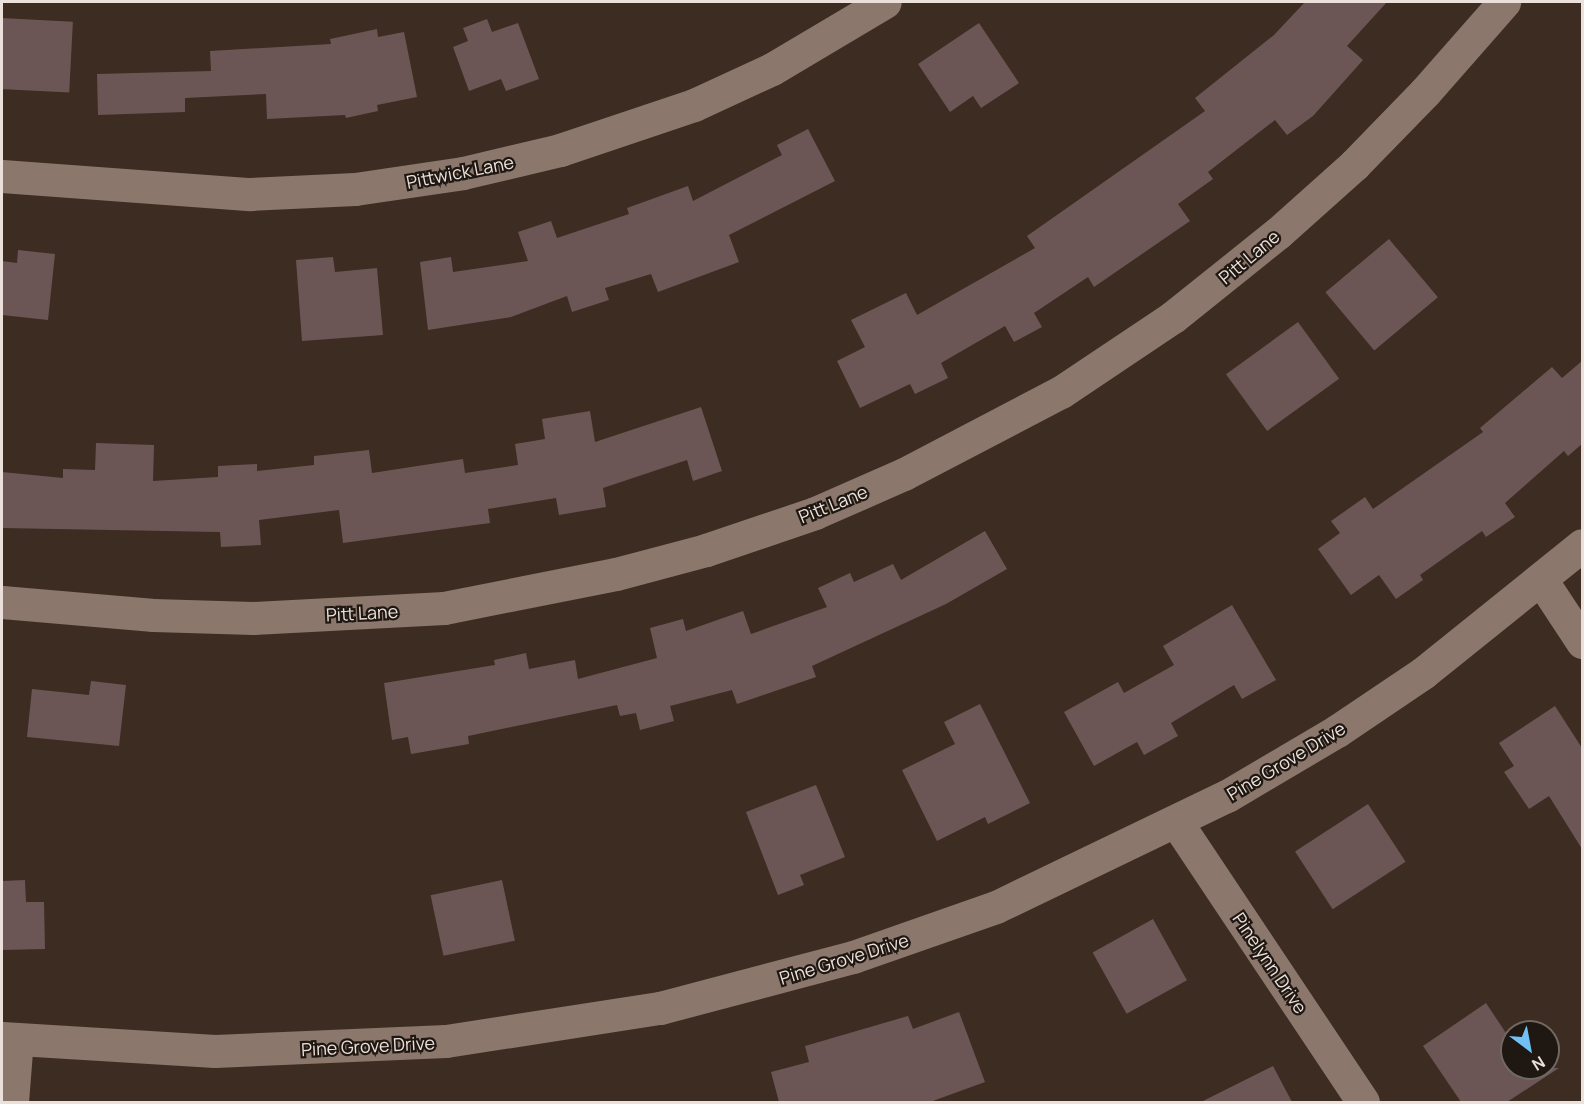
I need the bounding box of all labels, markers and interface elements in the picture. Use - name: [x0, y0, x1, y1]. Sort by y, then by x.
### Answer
- street label: Pittwick Lane: [404, 151, 516, 193]
- street label: Pitt Lane: [1214, 225, 1284, 289]
- street label: Pitt Lane: [795, 480, 871, 528]
- street label: Pitt Lane: [325, 600, 399, 626]
- street label: Pine Grove Drive: [1223, 717, 1349, 805]
- street label: Pinelynn Drive: [1228, 908, 1312, 1018]
- street label: Pine Grove Drive: [777, 929, 911, 989]
- north arrow: [1500, 1020, 1560, 1080]
- street label: Pine Grove Drive: [300, 1032, 436, 1060]
- text: N: [1528, 1051, 1549, 1076]

